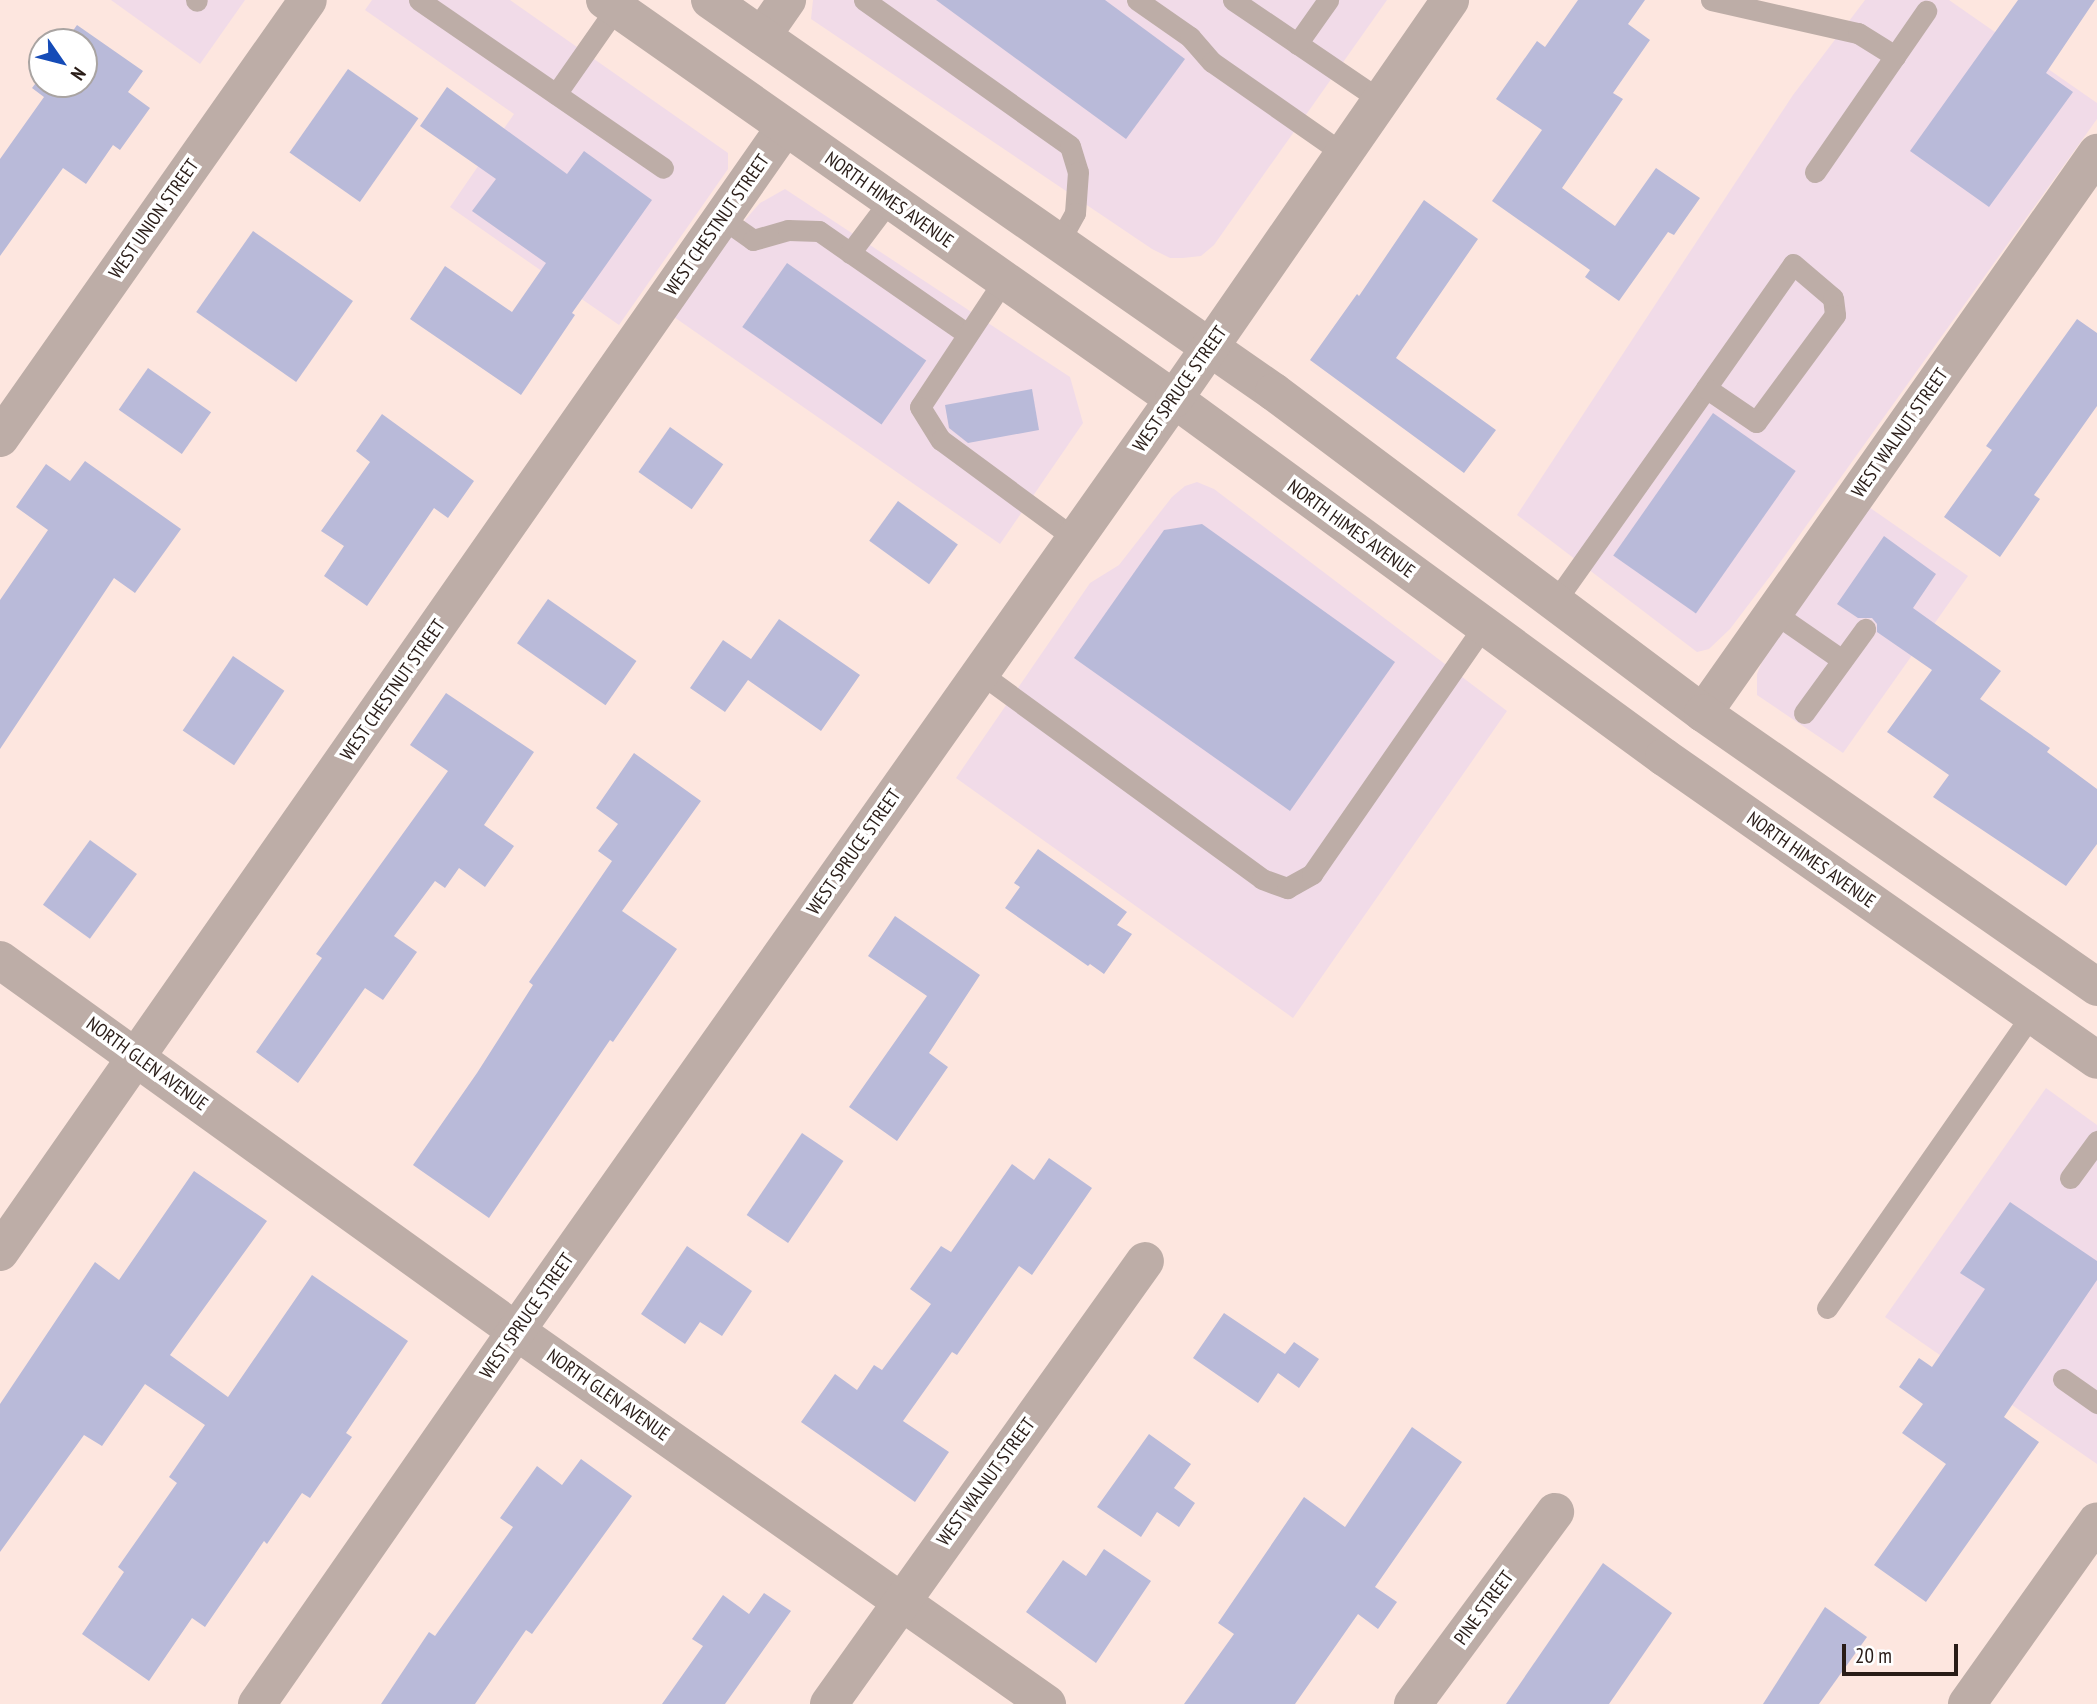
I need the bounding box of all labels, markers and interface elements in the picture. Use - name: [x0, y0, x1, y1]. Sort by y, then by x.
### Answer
- north arrow: [28, 28, 98, 98]
- text: N: [66, 63, 91, 85]
- street label: NORTH HIMES AVENUE: [820, 147, 958, 253]
- street label: WEST CHESTNUT STREET: [659, 149, 775, 301]
- street label: WEST UNION STREET: [104, 155, 204, 283]
- street label: WEST SPRUCE STREET: [1128, 322, 1232, 456]
- street label: WEST WALNUT STREET: [1847, 363, 1953, 503]
- street label: NORTH HIMES AVENUE: [1283, 475, 1419, 583]
- street label: WEST CHESTNUT STREET: [335, 614, 451, 766]
- street label: WEST SPRUCE STREET: [802, 785, 906, 919]
- street label: NORTH HIMES AVENUE: [1742, 807, 1880, 913]
- street label: NORTH GLEN AVENUE: [82, 1012, 212, 1116]
- street label: WEST SPRUCE STREET: [475, 1249, 579, 1383]
- street label: NORTH GLEN AVENUE: [542, 1344, 674, 1446]
- street label: WEST WALNUT STREET: [932, 1413, 1040, 1551]
- street label: PINE STREET: [1450, 1567, 1518, 1649]
- scale bar: [1845, 1630, 1960, 1674]
- text: 20 m: [1855, 1642, 1892, 1669]

